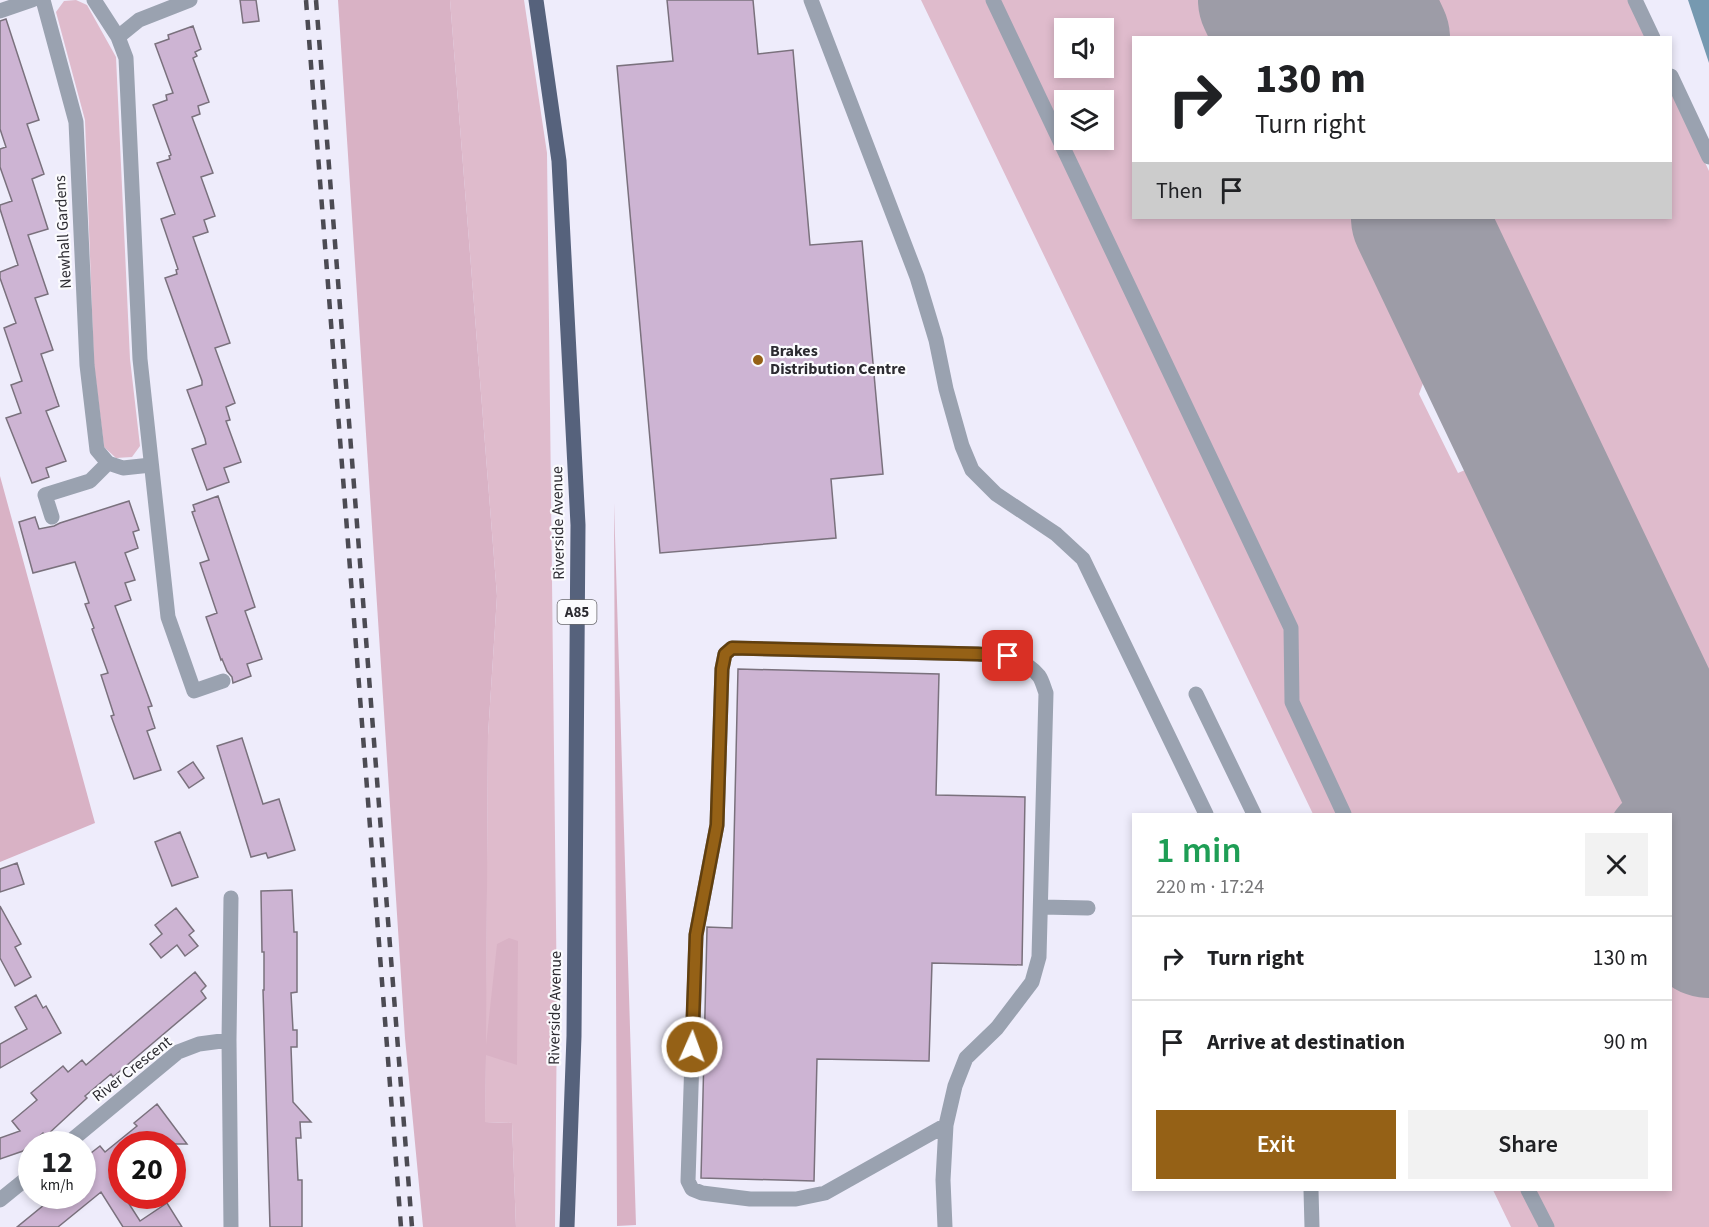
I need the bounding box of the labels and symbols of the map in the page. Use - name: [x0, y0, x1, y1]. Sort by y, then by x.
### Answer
- street label: Newhall Gardens: [49, 174, 77, 289]
- place label: Brakes Distribution Centre: [770, 340, 906, 380]
- marker: Brakes Distribution Centre: [751, 353, 765, 367]
- street label: Riverside Avenue: [546, 466, 570, 580]
- road number: A85: [558, 600, 596, 624]
- pin: [982, 630, 1033, 681]
- street label: Riverside Avenue: [543, 951, 567, 1065]
- position arrow: [660, 1015, 724, 1079]
- street label: River Crescent: [88, 1031, 177, 1107]
- speed limit sign: 20: [108, 1131, 186, 1209]

